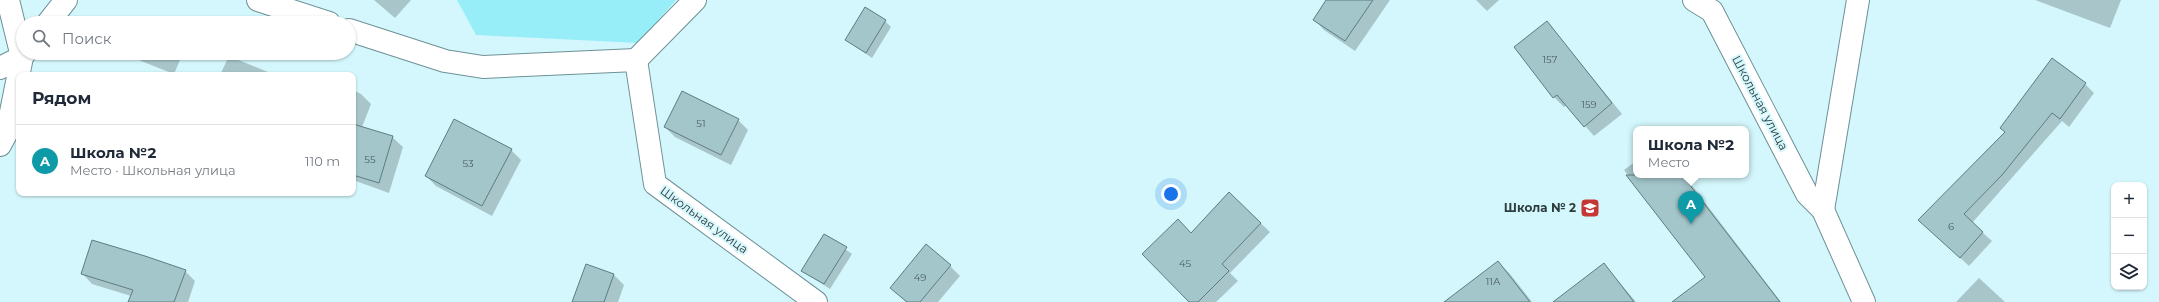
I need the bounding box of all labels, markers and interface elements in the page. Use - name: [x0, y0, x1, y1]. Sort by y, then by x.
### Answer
- search box: [16, 16, 356, 60]
- icon: search: [30, 27, 52, 49]
- text: Поиск: [62, 29, 111, 48]
- house number: 157: [1542, 53, 1558, 66]
- street label: Школьная улица: [1729, 53, 1792, 153]
- text: Рядом: [32, 88, 91, 108]
- house number: 159: [1581, 98, 1597, 111]
- house number: 51: [696, 117, 706, 130]
- popup: [1633, 126, 1749, 178]
- text: Школа №2: [1648, 135, 1734, 154]
- text: Школа №2: [70, 143, 156, 162]
- text: A: [40, 153, 50, 169]
- text: 110 m: [305, 153, 340, 169]
- house number: 55: [364, 153, 376, 166]
- text: Место: [1648, 154, 1690, 170]
- house number: 53: [462, 157, 474, 170]
- text: Место · Школьная улица: [70, 162, 235, 178]
- map controls: [2111, 182, 2147, 290]
- button: +: [2111, 182, 2147, 218]
- street label: Школьная улица: [657, 183, 751, 256]
- your location: [1161, 184, 1181, 204]
- pin: A: [1678, 191, 1704, 224]
- school or university icon: Школа № 2: [1579, 197, 1601, 219]
- place label: Школа № 2: [1504, 200, 1576, 215]
- button: −: [2111, 218, 2147, 254]
- house number: 6: [1948, 220, 1954, 233]
- button: layers: [2111, 254, 2147, 290]
- house number: 45: [1179, 257, 1191, 270]
- house number: 49: [914, 271, 926, 284]
- house number: 11А: [1486, 275, 1501, 288]

